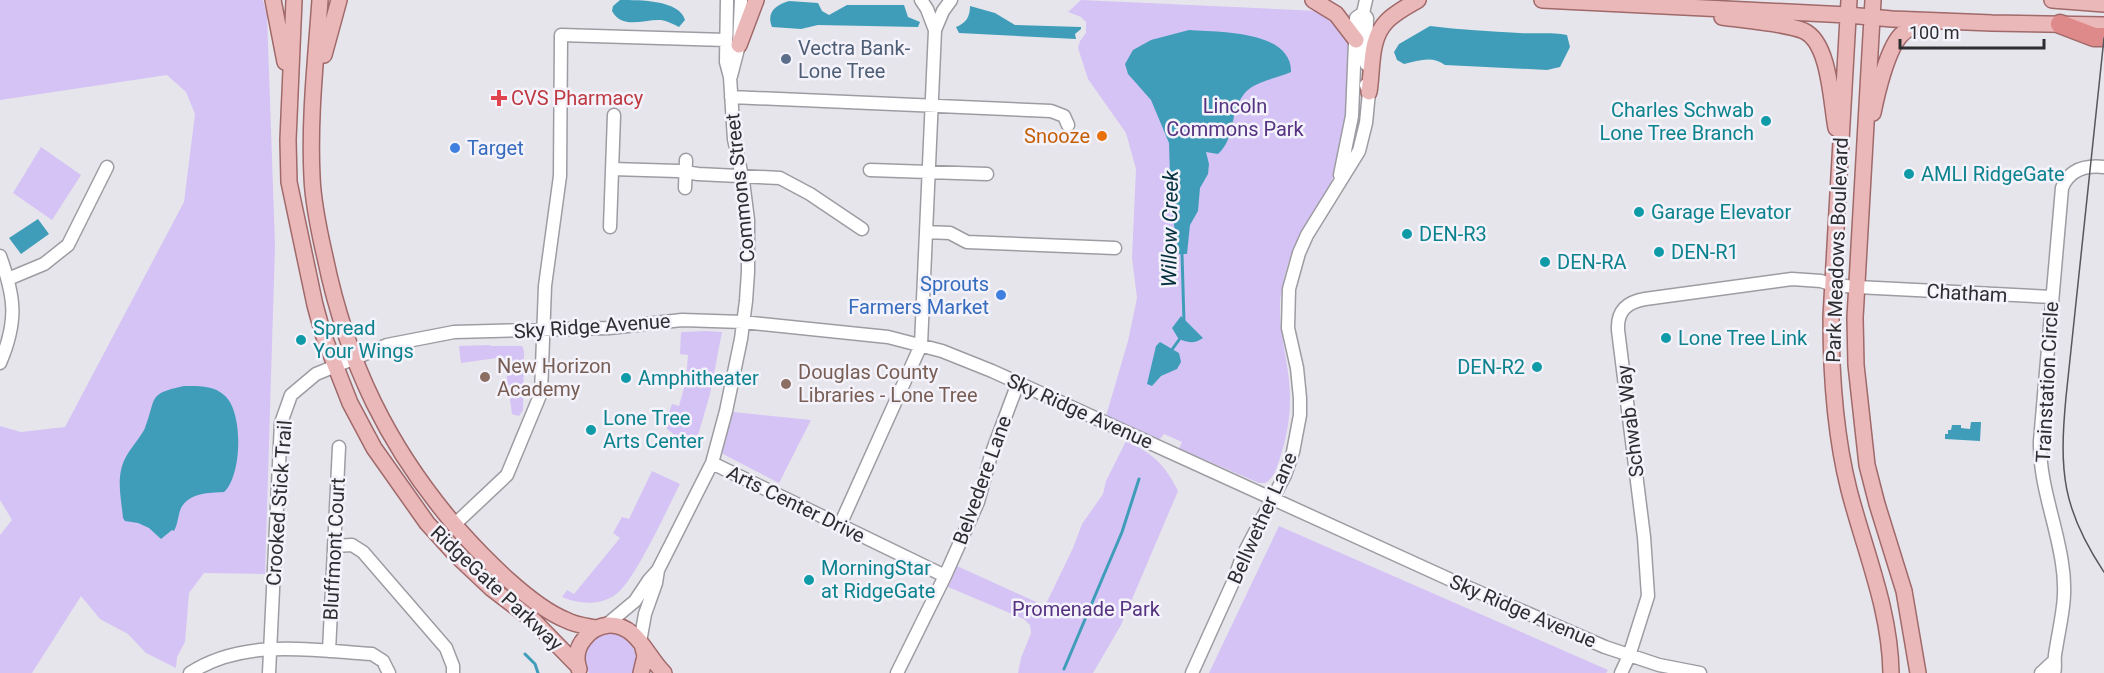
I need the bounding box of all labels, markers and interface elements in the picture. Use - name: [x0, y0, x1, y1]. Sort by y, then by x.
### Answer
- scale bar: [1900, 12, 2044, 50]
- text: 100 m: [1909, 22, 1960, 43]
- place label: Vectra Bank- Lone Tree: [798, 36, 911, 83]
- marker: Vectra Bank- Lone Tree: [779, 52, 793, 66]
- place label: CVS Pharmacy: [511, 86, 644, 110]
- marker: CVS Pharmacy: [492, 91, 506, 105]
- park label: Lincoln Commons Park: [1166, 94, 1305, 141]
- place label: Charles Schwab Lone Tree Branch: [1599, 98, 1754, 145]
- street label: Commons Street: [720, 112, 760, 264]
- marker: Charles Schwab Lone Tree Branch: [1759, 114, 1773, 128]
- place label: Snooze: [1024, 124, 1090, 148]
- marker: Snooze: [1095, 129, 1109, 143]
- place label: Target: [467, 136, 524, 160]
- street label: Park Meadows Boulevard: [1821, 137, 1853, 363]
- marker: Target: [448, 141, 462, 155]
- place label: AMLI RidgeGate: [1921, 162, 2065, 186]
- marker: AMLI RidgeGate: [1902, 167, 1916, 181]
- water label: Willow Creek: [1157, 170, 1183, 288]
- place label: Garage Elevator: [1651, 200, 1791, 224]
- marker: Garage Elevator: [1632, 205, 1646, 219]
- place label: DEN-R3: [1419, 222, 1487, 246]
- marker: DEN-R3: [1400, 227, 1414, 241]
- place label: DEN-R1: [1671, 240, 1739, 264]
- marker: DEN-R1: [1652, 245, 1666, 259]
- place label: DEN-RA: [1557, 250, 1627, 274]
- marker: DEN-RA: [1538, 255, 1552, 269]
- place label: Sprouts Farmers Market: [848, 272, 989, 319]
- street label: Chatham: [1926, 279, 2008, 307]
- marker: Sprouts Farmers Market: [994, 288, 1008, 302]
- street label: Trainstation Circle: [2031, 301, 2063, 463]
- street label: Sky Ridge Avenue: [513, 309, 671, 343]
- place label: Spread Your Wings: [313, 316, 414, 363]
- place label: Lone Tree Link: [1678, 326, 1808, 350]
- marker: Lone Tree Link: [1659, 331, 1673, 345]
- marker: Spread Your Wings: [294, 333, 308, 347]
- place label: New Horizon Academy: [497, 354, 611, 401]
- place label: DEN-R2: [1457, 355, 1525, 379]
- place label: Douglas County Libraries - Lone Tree: [798, 360, 978, 407]
- marker: DEN-R2: [1530, 360, 1544, 374]
- street label: Schwab Way: [1611, 363, 1649, 479]
- place label: Amphitheater: [638, 366, 759, 390]
- street label: Sky Ridge Avenue: [1003, 368, 1157, 454]
- marker: New Horizon Academy: [478, 370, 492, 384]
- marker: Amphitheater: [619, 371, 633, 385]
- marker: Douglas County Libraries - Lone Tree: [779, 377, 793, 391]
- place label: Lone Tree Arts Center: [603, 406, 704, 453]
- street label: Belvedere Lane: [948, 412, 1016, 548]
- street label: Crooked Stick Trail: [261, 419, 297, 587]
- marker: Lone Tree Arts Center: [584, 423, 598, 437]
- street label: Bellwether Lane: [1222, 448, 1302, 588]
- street label: Arts Center Drive: [723, 460, 869, 548]
- street label: Bluffmont Court: [318, 477, 350, 621]
- street label: RidgeGate Parkway: [426, 520, 569, 656]
- place label: MorningStar at RidgeGate: [821, 556, 935, 603]
- street label: Sky Ridge Avenue: [1446, 569, 1600, 653]
- marker: MorningStar at RidgeGate: [802, 573, 816, 587]
- park label: Promenade Park: [1012, 597, 1161, 621]

